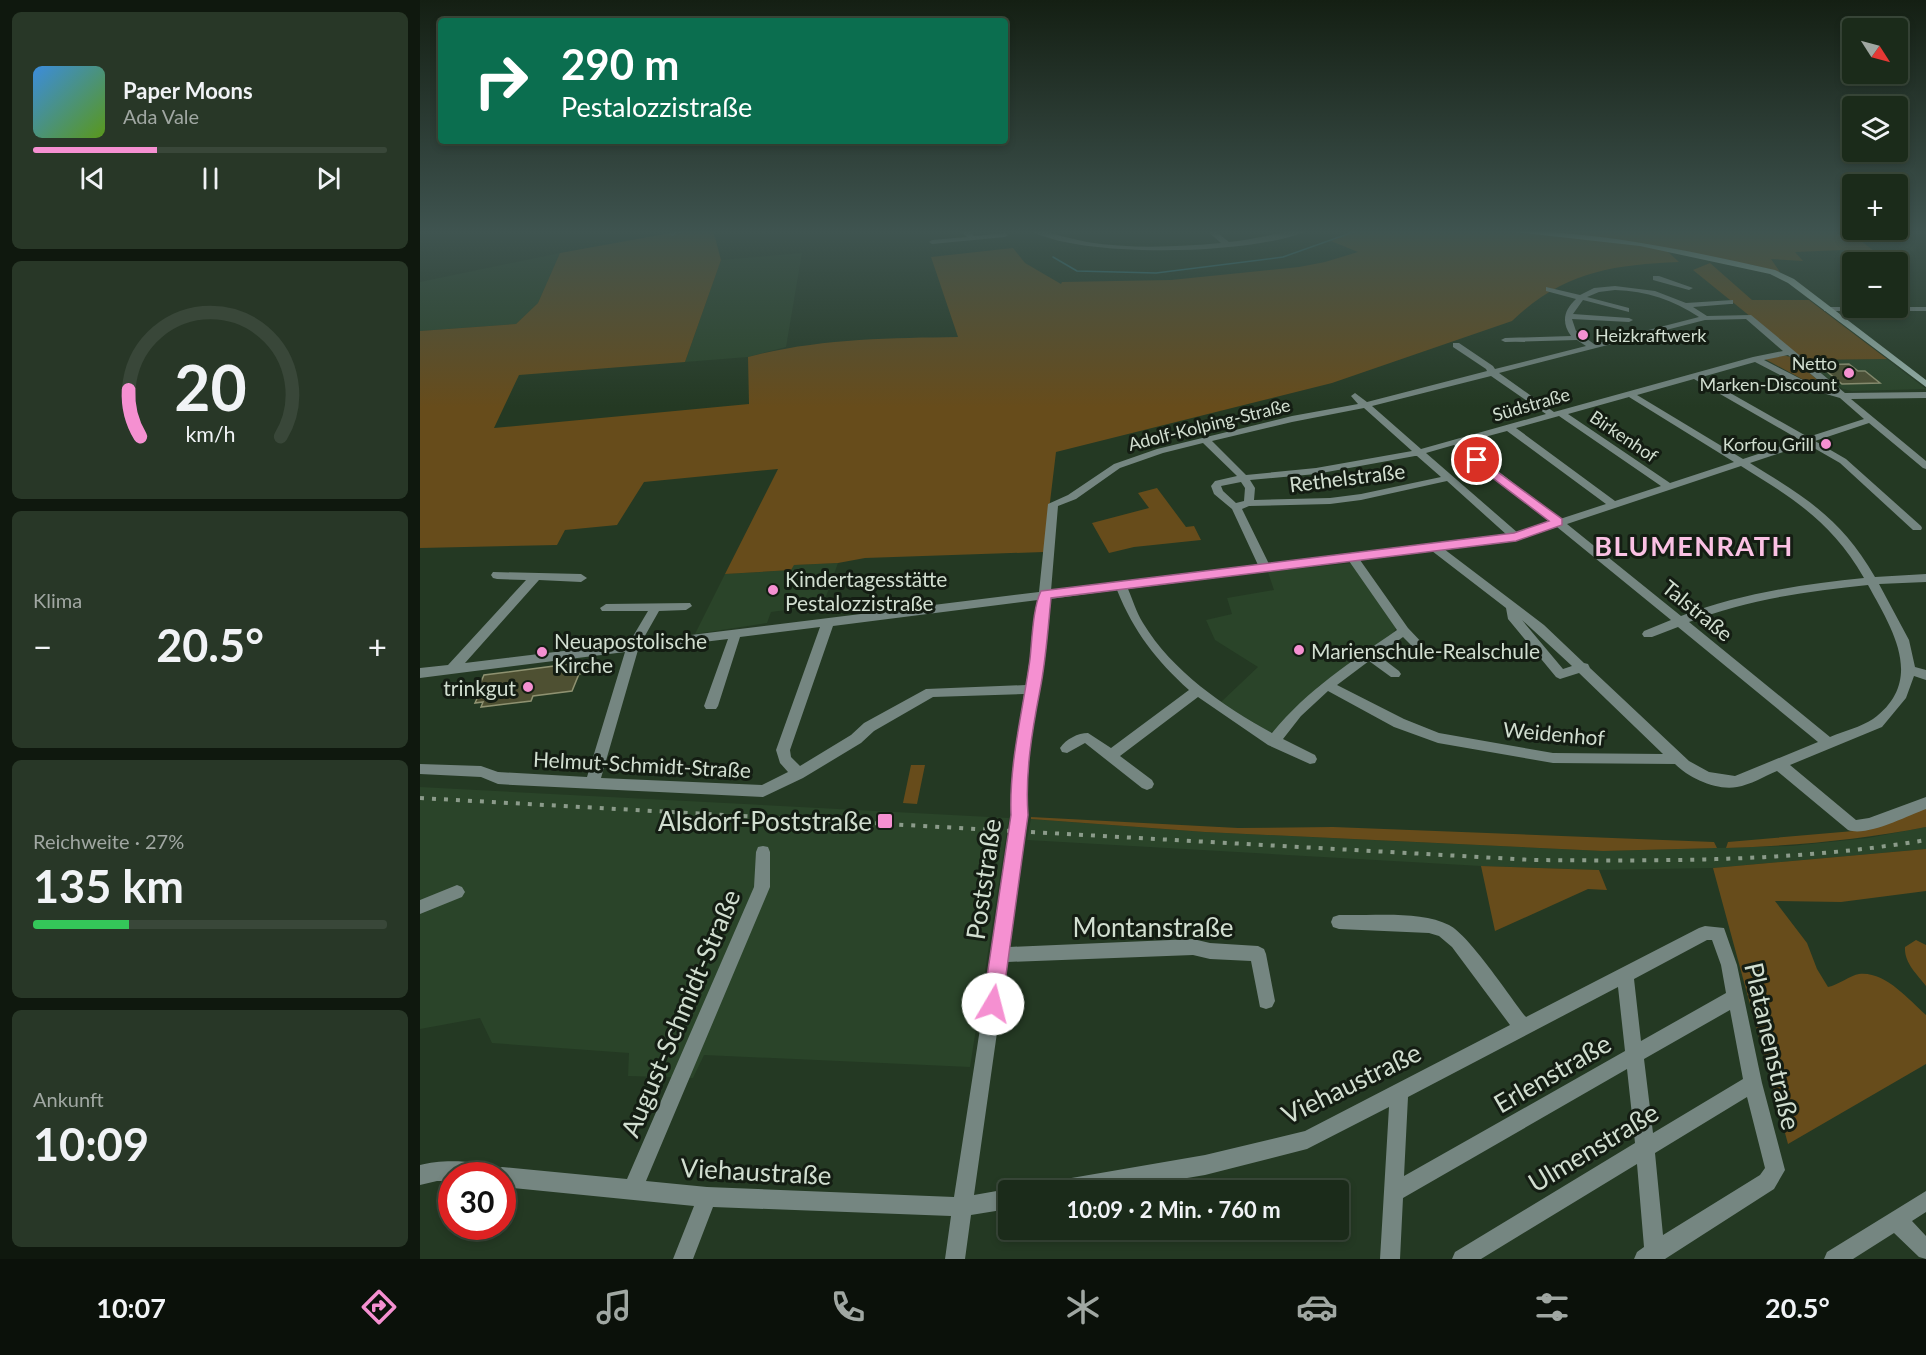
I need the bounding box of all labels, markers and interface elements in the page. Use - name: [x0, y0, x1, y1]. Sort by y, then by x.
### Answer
- north arrow: [1842, 18, 1908, 84]
- map controls: [1842, 18, 1908, 318]
- text: 290 m: [561, 39, 679, 89]
- icon: right: [462, 42, 540, 120]
- text: Paper Moons: [123, 77, 253, 104]
- text: Pestalozzistraße: [561, 90, 752, 123]
- button: layers: [1842, 96, 1908, 162]
- text: Ada Vale: [123, 104, 199, 128]
- icon: previous: [76, 162, 109, 195]
- icon: pause: [194, 162, 227, 195]
- icon: next: [312, 162, 345, 195]
- button: +: [1842, 174, 1908, 240]
- button: −: [1842, 252, 1908, 318]
- place label: Heizkraftwerk: [1595, 324, 1707, 346]
- marker: Heizkraftwerk: [1576, 328, 1590, 342]
- text: 20: [174, 349, 246, 424]
- place label: Netto Marken-Discount: [1700, 352, 1838, 395]
- marker: Netto Marken-Discount: [1842, 366, 1856, 380]
- street label: Südstraße: [1490, 383, 1572, 425]
- street label: Adolf-Kolping-Straße: [1126, 393, 1292, 455]
- street label: Birkenhof: [1586, 405, 1663, 467]
- text: km/h: [185, 422, 235, 448]
- place label: Korfou Grill: [1723, 433, 1814, 455]
- pin: [1451, 434, 1502, 485]
- marker: Korfou Grill: [1819, 437, 1833, 451]
- icon: arrive: [1460, 443, 1493, 476]
- street label: Rethelstraße: [1288, 457, 1406, 497]
- district label: BLUMENRATH: [1594, 529, 1794, 562]
- place label: Kindertagesstätte Pestalozzistraße: [785, 566, 947, 615]
- street label: Talstraße: [1658, 574, 1738, 646]
- marker: Kindertagesstätte Pestalozzistraße: [766, 583, 780, 597]
- text: Klima: [33, 588, 82, 612]
- text: 20.5°: [156, 618, 264, 672]
- text: −: [33, 626, 52, 666]
- text: +: [368, 626, 387, 666]
- place label: Neuapostolische Kirche: [554, 628, 707, 677]
- place label: Marienschule-Realschule: [1311, 638, 1540, 663]
- marker: Marienschule-Realschule: [1292, 643, 1306, 657]
- marker: Neuapostolische Kirche: [535, 645, 549, 659]
- place label: trinkgut: [443, 675, 516, 700]
- marker: trinkgut: [521, 680, 535, 694]
- street label: Weidenhof: [1502, 716, 1607, 750]
- street label: Helmut-Schmidt-Straße: [532, 746, 752, 782]
- place label: Alsdorf-Poststraße: [658, 805, 872, 837]
- marker: Alsdorf-Poststraße: [876, 812, 894, 830]
- street label: Poststraße: [959, 816, 1007, 942]
- text: Reichweite · 27%: [33, 829, 184, 853]
- text: 135 km: [33, 859, 184, 913]
- street label: August-Schmidt-Straße: [613, 884, 747, 1142]
- street label: Montanstraße: [1072, 911, 1234, 943]
- street label: Platanenstraße: [1738, 959, 1808, 1133]
- position arrow: [961, 972, 1025, 1036]
- street label: Erlenstraße: [1488, 1027, 1616, 1119]
- street label: Viehaustraße: [1276, 1036, 1426, 1130]
- text: Ankunft: [33, 1087, 104, 1111]
- street label: Ulmenstraße: [1522, 1096, 1664, 1198]
- text: 10:09: [33, 1117, 149, 1171]
- street label: Viehaustraße: [680, 1151, 832, 1191]
- speed limit sign: 30: [438, 1162, 516, 1240]
- text: 10:09 · 2 Min. · 760 m: [1066, 1196, 1281, 1223]
- icon: directions: [358, 1286, 400, 1328]
- icon: music: [593, 1286, 635, 1328]
- icon: phone: [827, 1286, 869, 1328]
- icon: climate: [1062, 1286, 1104, 1328]
- icon: car: [1296, 1286, 1338, 1328]
- icon: filters: [1531, 1286, 1573, 1328]
- text: 10:07: [96, 1291, 166, 1324]
- text: 20.5°: [1765, 1291, 1830, 1324]

